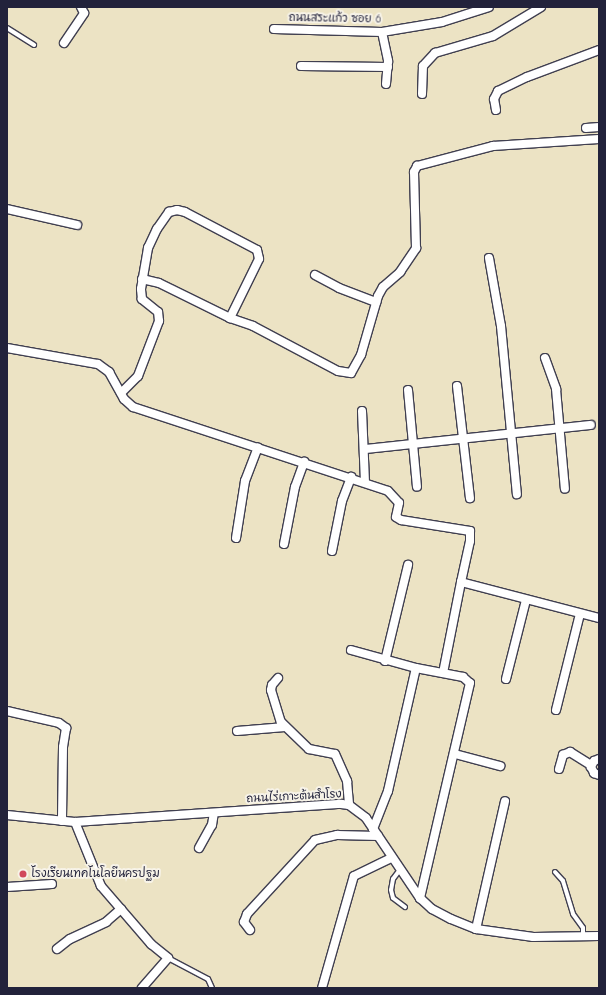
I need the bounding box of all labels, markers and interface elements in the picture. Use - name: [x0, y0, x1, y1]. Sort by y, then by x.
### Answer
- street label: ถนนสระแก้ว ซอย 6: [289, 12, 381, 26]
- street label: ถนนไร่เกาะต้นสำโรง: [246, 788, 342, 806]
- place label: โรงเรียนเทคโนโลยีนครปฐม: [31, 867, 160, 881]
- marker: โรงเรียนเทคโนโลยีนครปฐม: [18, 869, 28, 879]

